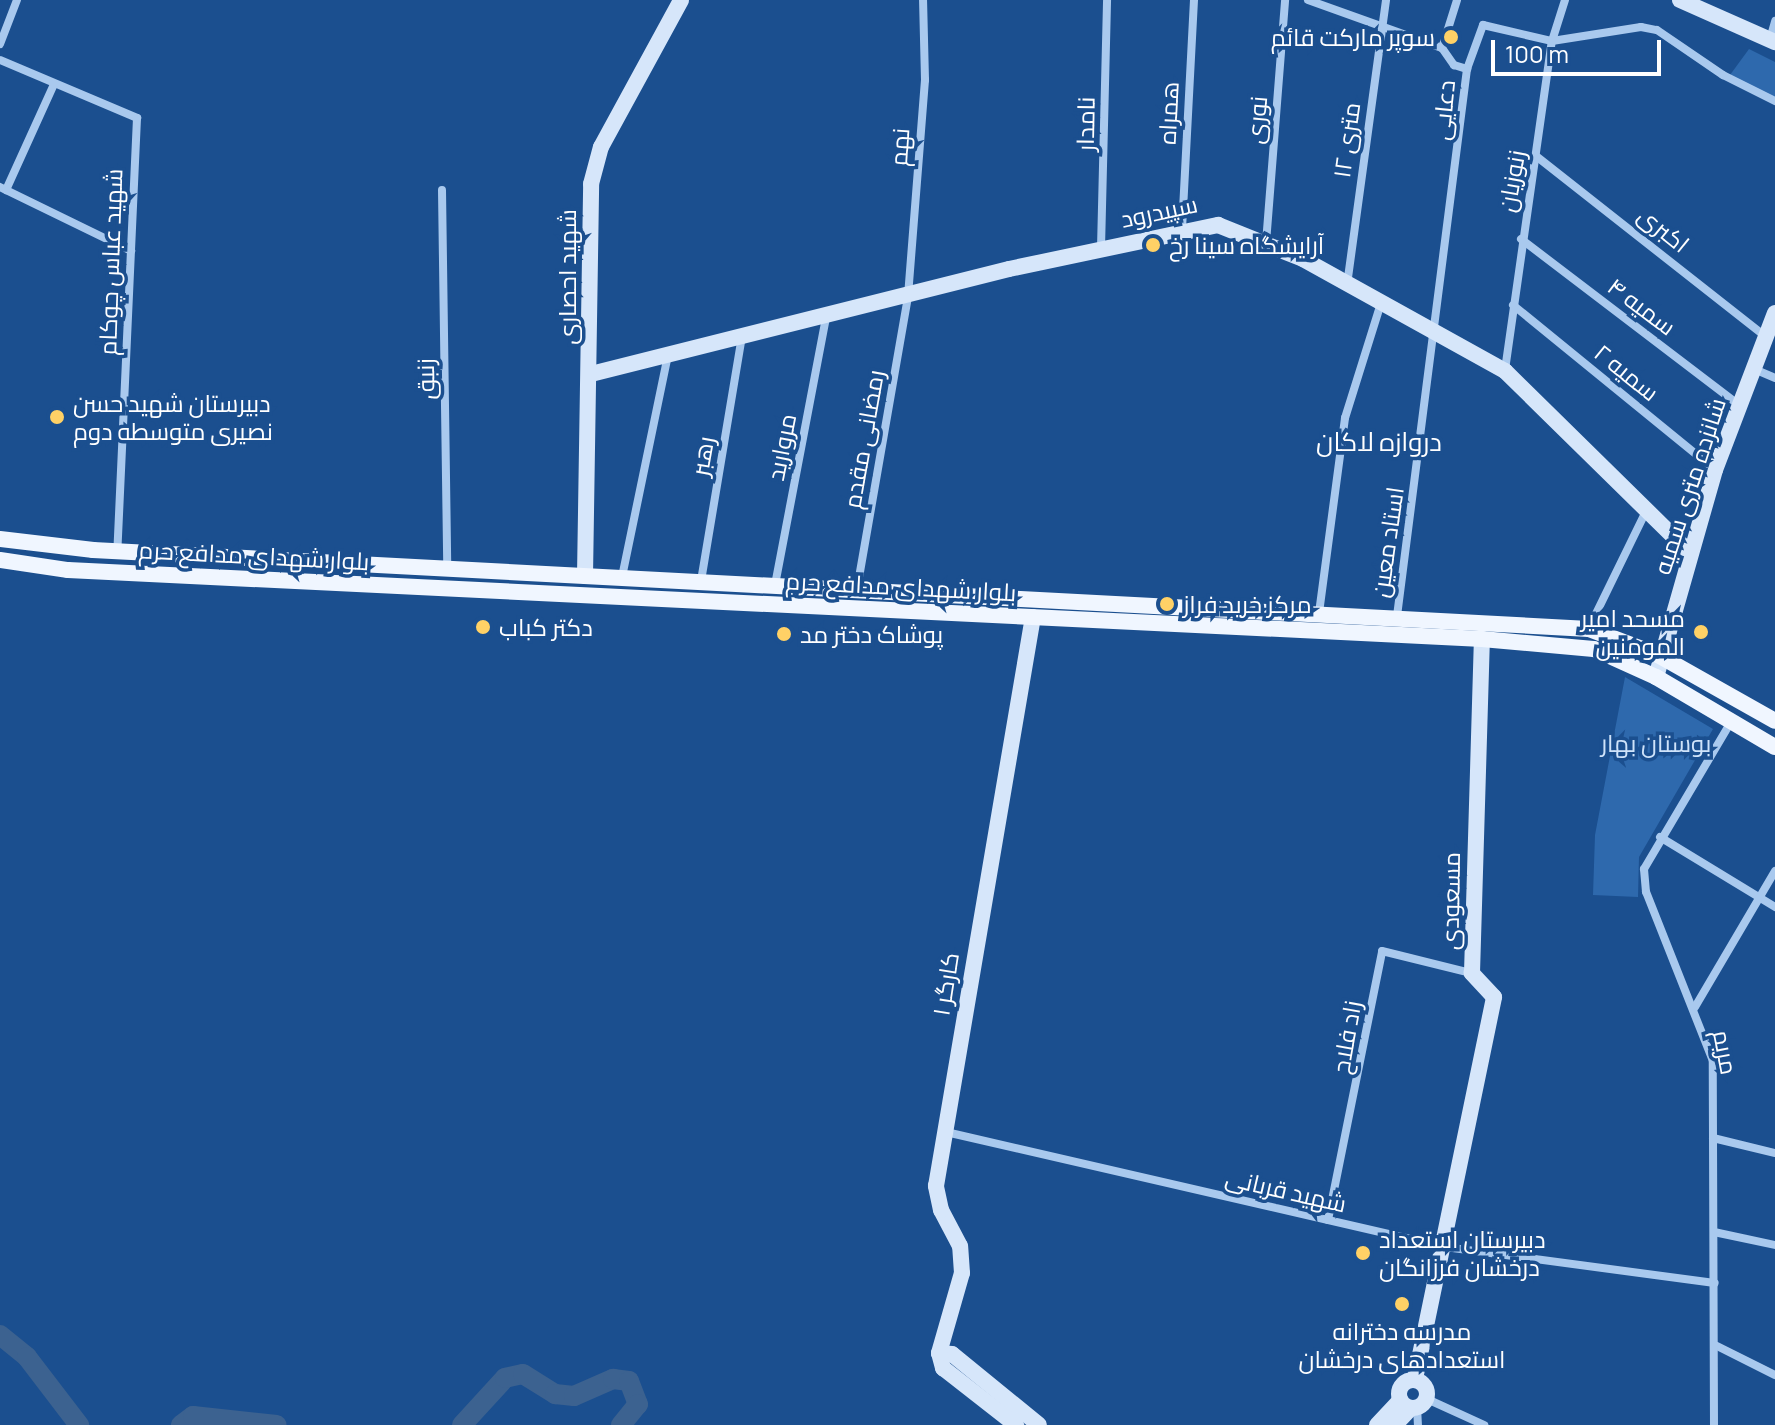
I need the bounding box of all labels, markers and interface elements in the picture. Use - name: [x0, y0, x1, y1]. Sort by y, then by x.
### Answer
- place label: سوپر مارکت قائم: [1271, 23, 1435, 51]
- scale bar: [1495, 24, 1665, 74]
- marker: سوپر مارکت قائم: [1442, 28, 1460, 46]
- text: 100 m: [1505, 37, 1569, 70]
- street label: دعایی: [1426, 78, 1460, 142]
- street label: همراه: [1152, 81, 1184, 145]
- street label: نوری: [1240, 95, 1272, 145]
- street label: نامدار: [1070, 97, 1100, 151]
- street label: ۱۲ متری: [1326, 100, 1366, 180]
- street label: نهم: [883, 127, 915, 167]
- street label: زنوزیان: [1491, 148, 1531, 214]
- street label: شهید عباس چوکام: [92, 168, 128, 356]
- street label: سپیدرود: [1118, 189, 1200, 233]
- street label: اکبری: [1633, 200, 1695, 258]
- street label: شهید احصاری: [553, 209, 581, 345]
- place label: آرایشگاه سینا رخ: [1169, 231, 1324, 259]
- marker: آرایشگاه سینا رخ: [1144, 236, 1162, 254]
- street label: سمیه ۴: [1602, 271, 1682, 341]
- street label: سمیه ۲: [1589, 337, 1665, 407]
- street label: زنبق: [410, 358, 440, 400]
- street label: رمضانی مقدم: [837, 367, 889, 511]
- place label: دبیرستان شهید حسن نصیری متوسطه دوم: [73, 389, 273, 445]
- street label: شانزده متری سمیه: [1647, 394, 1731, 578]
- marker: دبیرستان شهید حسن نصیری متوسطه دوم: [48, 408, 66, 426]
- street label: مروارید: [760, 411, 802, 483]
- district label: دروازه لاکان: [1316, 426, 1442, 458]
- street label: رهبر: [684, 434, 720, 478]
- street label: استاد معین: [1365, 485, 1409, 599]
- street label: بلوار شهدای مدافع حرم: [138, 535, 370, 575]
- street label: بلوار شهدای مدافع حرم: [785, 566, 1017, 606]
- place label: مرکز خرید فراز: [1183, 590, 1312, 618]
- marker: مرکز خرید فراز: [1158, 595, 1176, 613]
- place label: مسحد امیر المومنین: [1581, 604, 1685, 660]
- place label: دکتر کباب: [499, 613, 593, 641]
- marker: دکتر کباب: [474, 618, 492, 636]
- place label: پوشاک دختر مد: [800, 620, 943, 648]
- marker: مسحد امیر المومنین: [1692, 623, 1710, 641]
- marker: پوشاک دختر مد: [775, 625, 793, 643]
- park label: بوستان بهار: [1601, 729, 1711, 757]
- street label: مسعودی: [1435, 852, 1465, 950]
- street label: کارگر ۱: [926, 950, 964, 1018]
- street label: زاد فلاح: [1325, 998, 1367, 1076]
- street label: مریم: [1708, 1027, 1744, 1077]
- street label: شهید قربانی: [1223, 1162, 1349, 1218]
- place label: دبیرستان استعداد درخشان فرزانگان: [1379, 1225, 1546, 1281]
- marker: دبیرستان استعداد درخشان فرزانگان: [1354, 1244, 1372, 1262]
- marker: مدرسه دخترانه استعدادهای درخشان: [1393, 1295, 1411, 1313]
- place label: مدرسه دخترانه استعدادهای درخشان: [1299, 1317, 1505, 1373]

